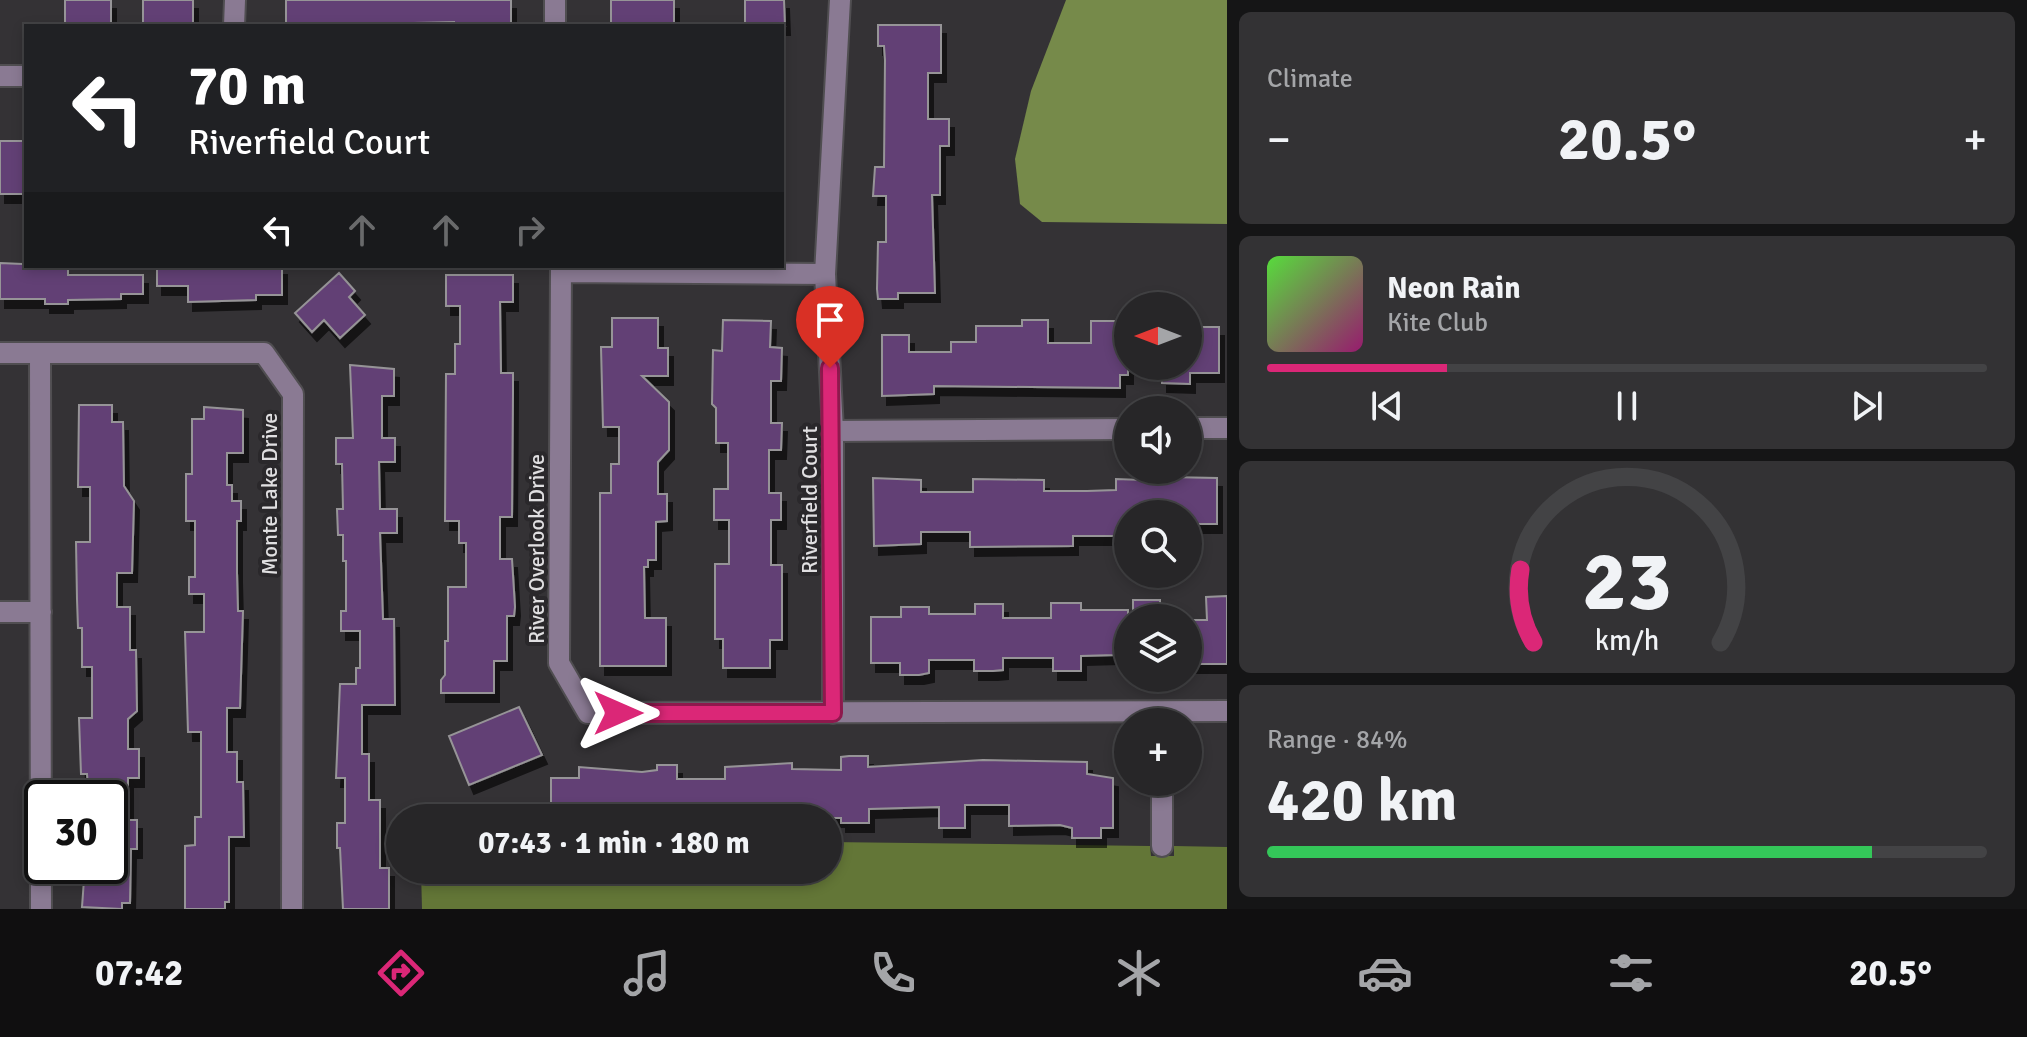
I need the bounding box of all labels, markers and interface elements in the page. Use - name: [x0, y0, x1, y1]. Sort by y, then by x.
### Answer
- text: 70 m: [188, 51, 306, 120]
- icon: left: [56, 56, 160, 160]
- text: Climate: [1267, 63, 1353, 95]
- text: 20.5°: [1558, 103, 1696, 177]
- text: −: [1267, 113, 1291, 167]
- text: +: [1963, 113, 1987, 167]
- text: Riverfield Court: [188, 120, 430, 165]
- icon: left: [256, 208, 300, 252]
- icon: ahead: [340, 208, 384, 252]
- icon: ahead: [424, 208, 468, 252]
- icon: right: [508, 208, 552, 252]
- text: Neon Rain: [1387, 270, 1521, 307]
- pin: [796, 286, 864, 368]
- north arrow: [1114, 292, 1202, 380]
- map controls: [1114, 292, 1202, 796]
- icon: arrive: [808, 298, 852, 342]
- text: Kite Club: [1387, 307, 1488, 339]
- icon: previous: [1365, 384, 1409, 428]
- icon: pause: [1605, 384, 1649, 428]
- icon: next: [1845, 384, 1889, 428]
- button: sound: [1114, 396, 1202, 484]
- street label: Monte Lake Drive: [256, 413, 283, 575]
- street label: Riverfield Court: [796, 426, 823, 574]
- street label: River Overlook Drive: [523, 454, 550, 644]
- button: search: [1114, 500, 1202, 588]
- text: 23: [1582, 530, 1672, 632]
- button: layers: [1114, 604, 1202, 692]
- text: km/h: [1595, 623, 1659, 658]
- position arrow: [576, 671, 660, 755]
- button: +: [1114, 708, 1202, 796]
- text: Range · 84%: [1267, 724, 1408, 756]
- text: 420 km: [1267, 764, 1457, 838]
- speed limit sign: 30: [24, 780, 128, 884]
- text: 07:43 · 1 min · 180 m: [478, 825, 750, 862]
- icon: directions: [373, 945, 429, 1001]
- icon: music: [619, 945, 675, 1001]
- icon: phone: [865, 945, 921, 1001]
- icon: climate: [1111, 945, 1167, 1001]
- icon: car: [1357, 945, 1413, 1001]
- icon: filters: [1603, 945, 1659, 1001]
- text: 07:42: [95, 951, 183, 996]
- text: 20.5°: [1849, 951, 1932, 996]

